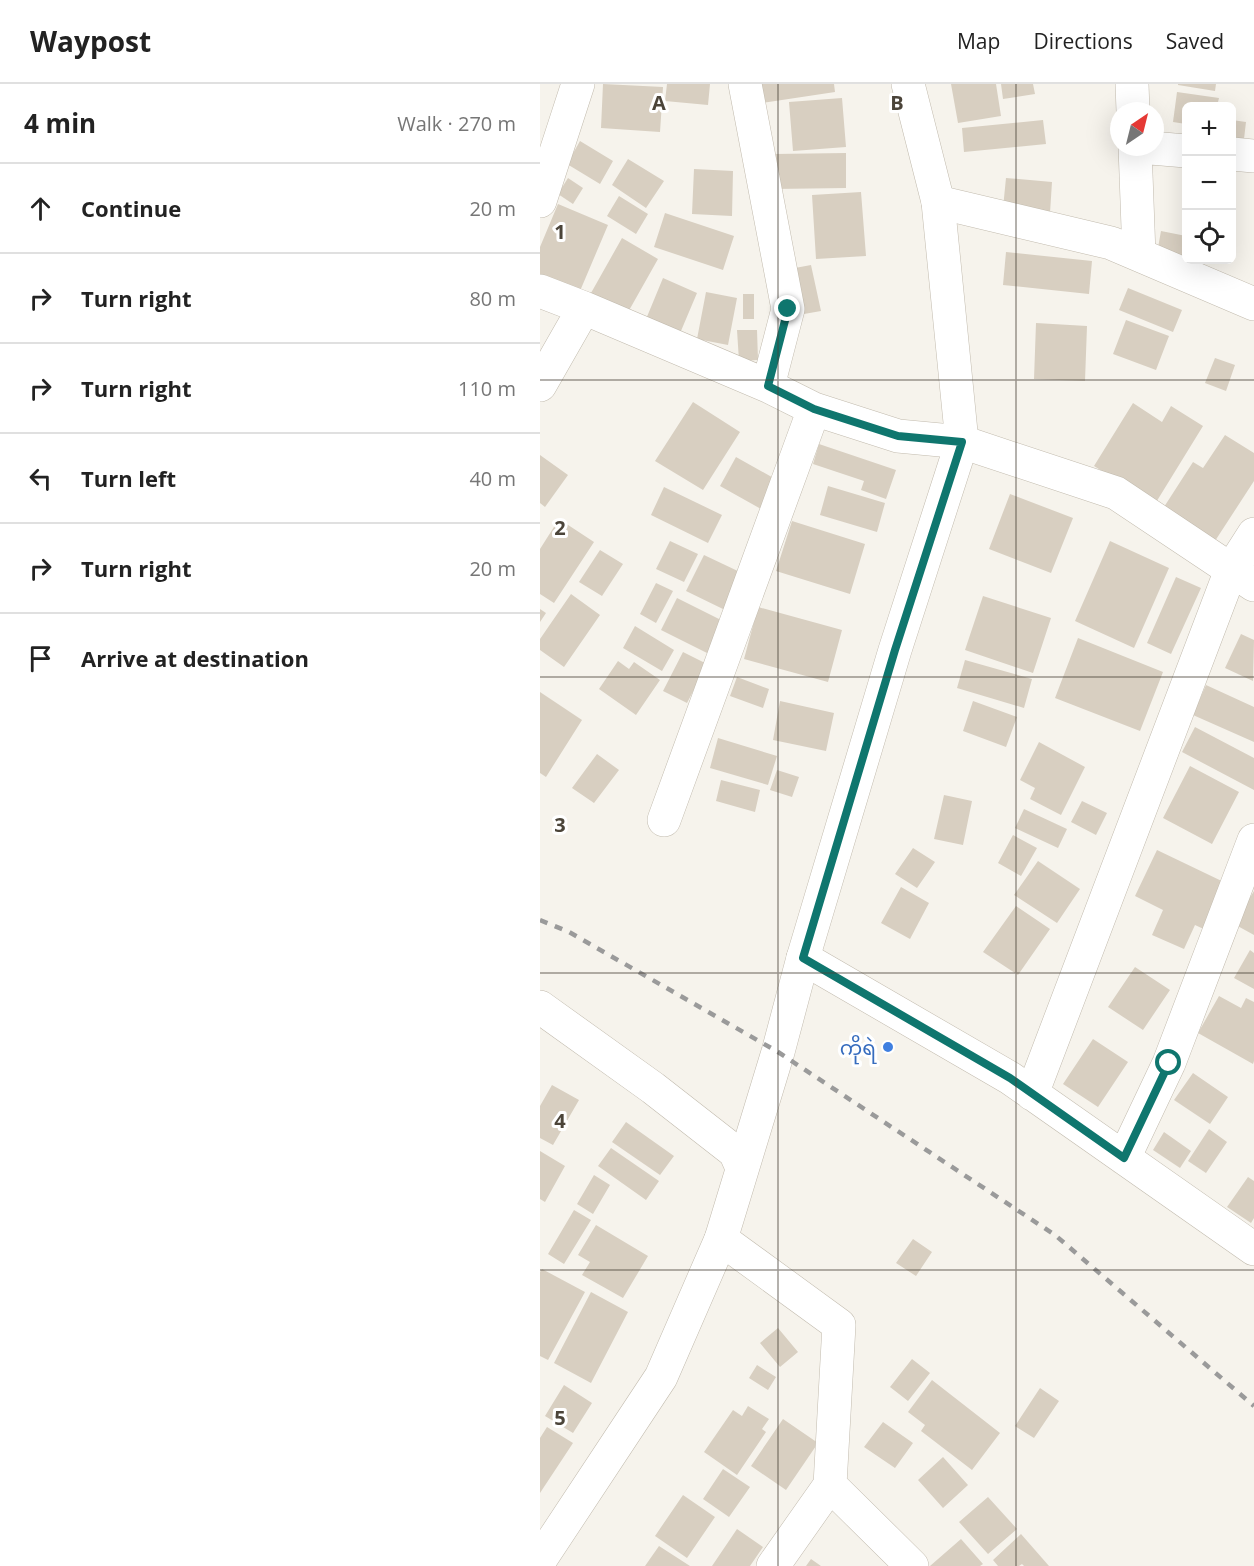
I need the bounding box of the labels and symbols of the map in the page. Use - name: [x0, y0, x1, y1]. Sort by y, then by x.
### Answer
- text: A: [652, 89, 666, 116]
- text: B: [890, 89, 904, 116]
- north arrow: [1110, 102, 1164, 156]
- text: 1: [554, 218, 566, 245]
- route end: [774, 295, 800, 321]
- text: 2: [554, 514, 566, 541]
- text: 3: [554, 811, 566, 838]
- place label: ကိုရဲ: [840, 1034, 877, 1065]
- marker: ကိုရဲ: [881, 1040, 895, 1054]
- route start: [1155, 1049, 1181, 1075]
- text: 4: [554, 1107, 566, 1134]
- text: 5: [554, 1404, 566, 1431]

